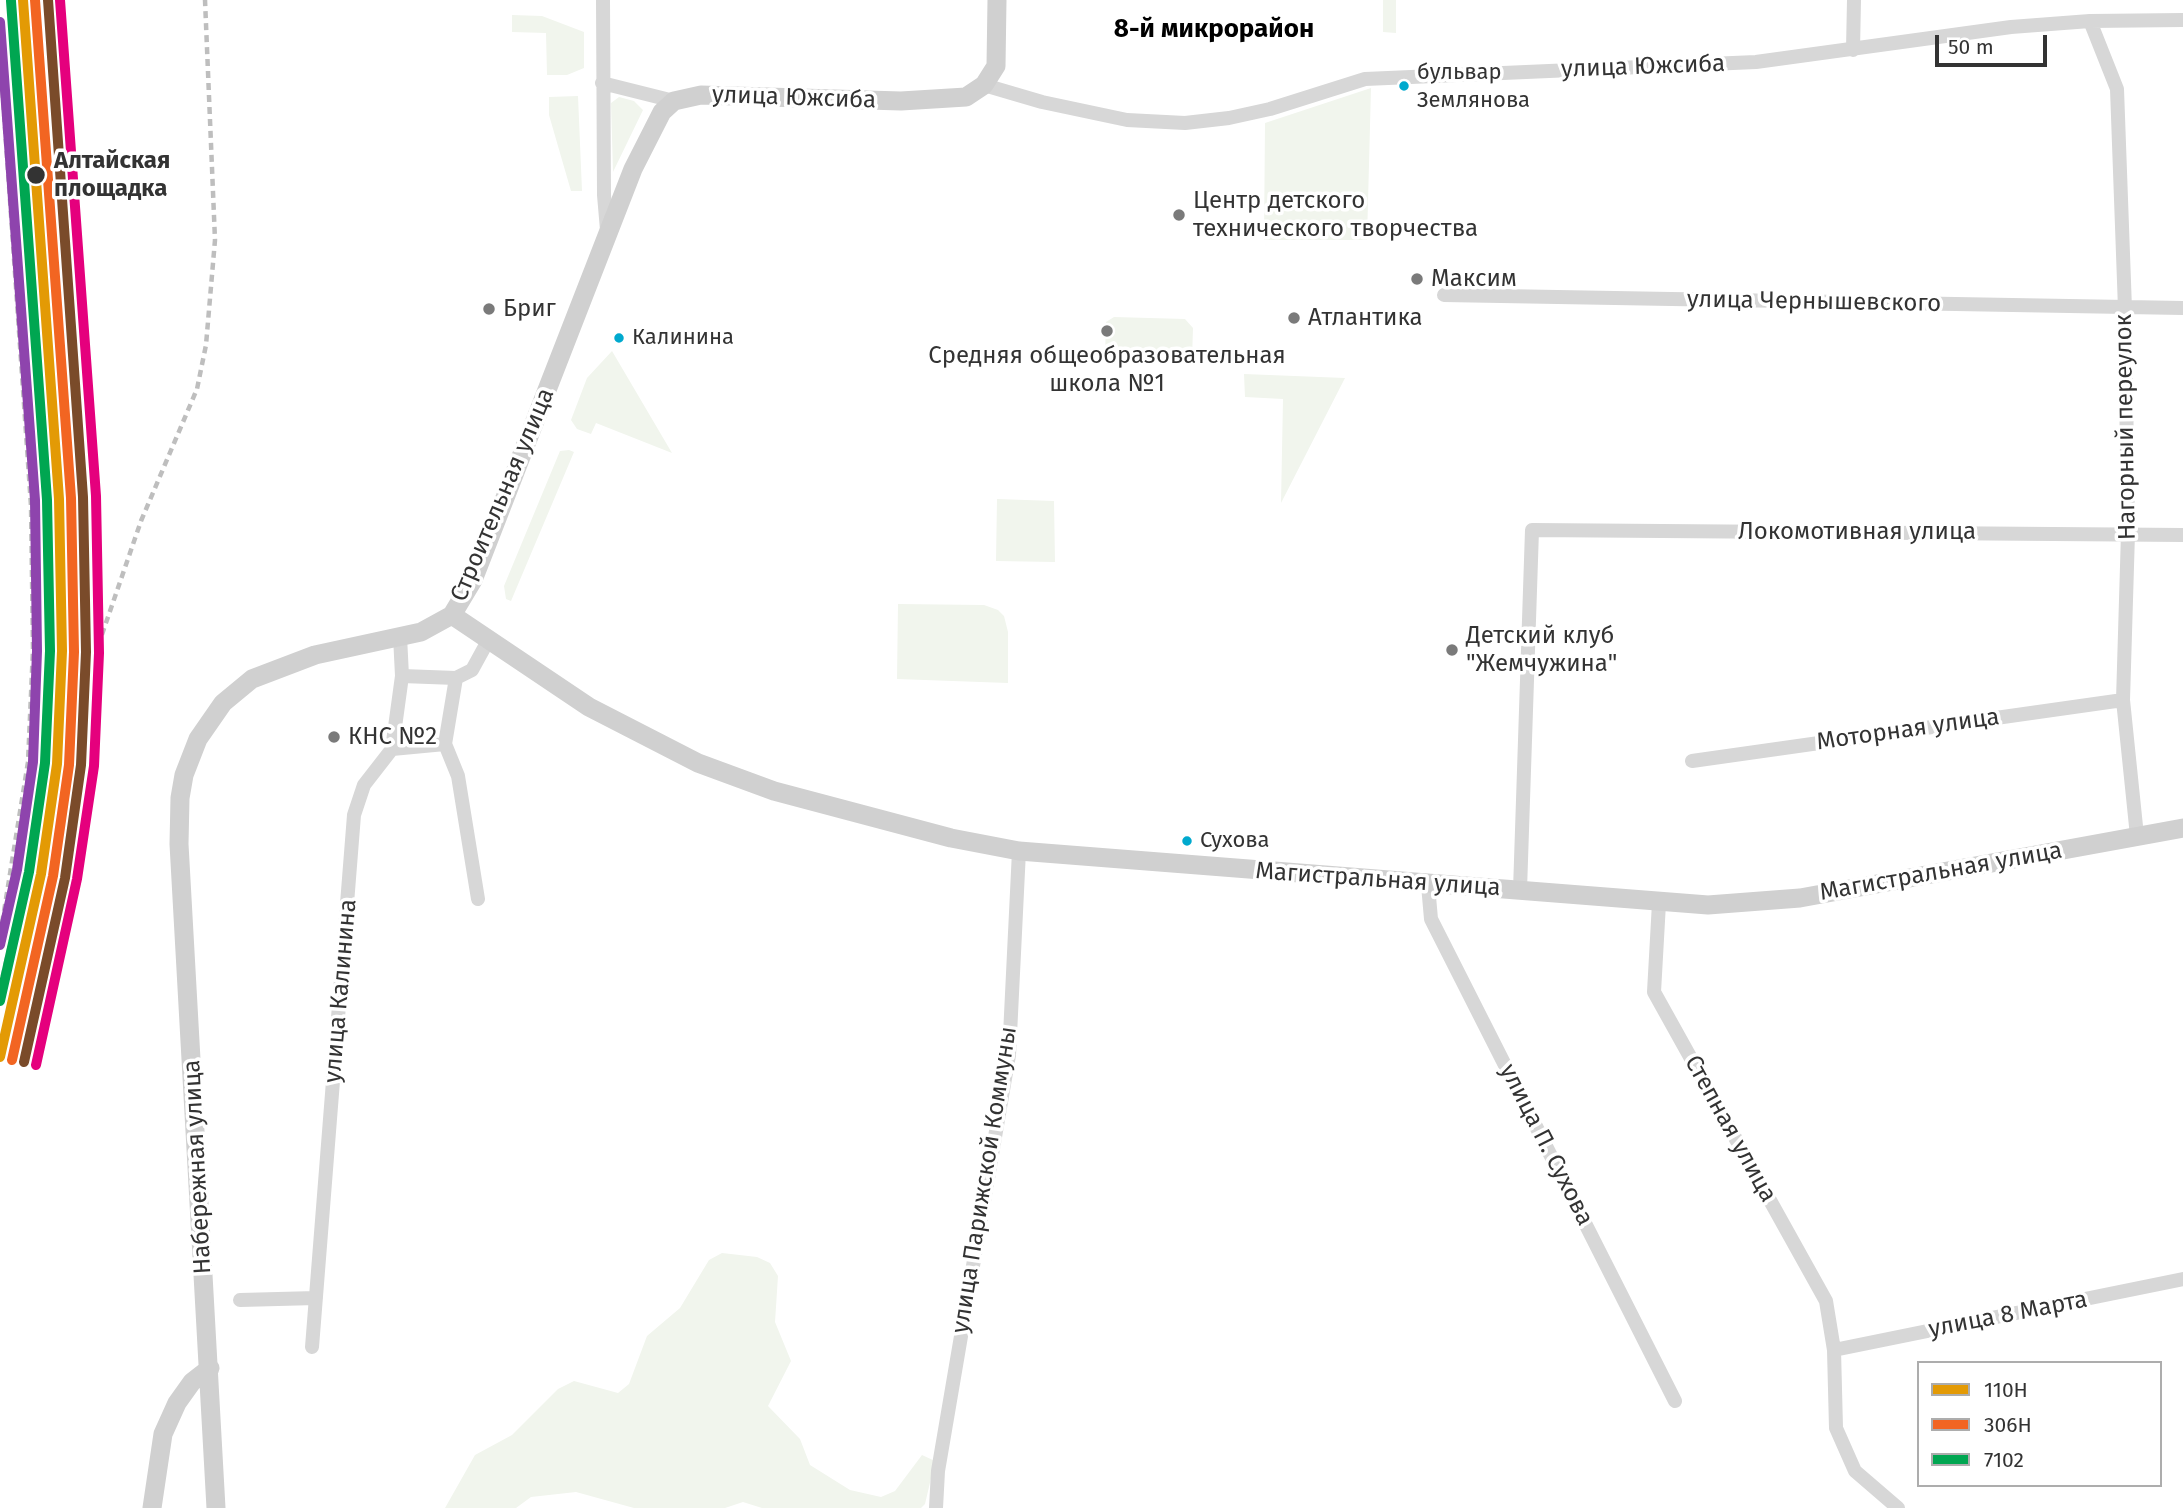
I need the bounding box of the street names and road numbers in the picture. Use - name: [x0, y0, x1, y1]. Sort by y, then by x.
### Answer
- street label: улица Южсиба: [1560, 50, 1726, 84]
- street label: улица Южсиба: [711, 81, 877, 115]
- street label: улица Чернышевского: [1687, 285, 1941, 319]
- street label: Нагорный переулок: [2110, 314, 2142, 540]
- street label: Строительная улица: [445, 384, 561, 606]
- street label: Локомотивная улица: [1738, 518, 1976, 546]
- street label: Моторная улица: [1815, 703, 2001, 757]
- street label: Магистральная улица: [1817, 836, 2065, 908]
- street label: Магистральная улица: [1254, 857, 1502, 903]
- street label: улица Калинина: [319, 898, 363, 1084]
- street label: улица Парижской Коммуны: [947, 1025, 1023, 1335]
- street label: Степная улица: [1678, 1051, 1782, 1207]
- street label: Набережная улица: [178, 1059, 218, 1275]
- street label: улица П. Сухова: [1493, 1059, 1599, 1231]
- street label: улица 8 Марта: [1926, 1285, 2090, 1345]

